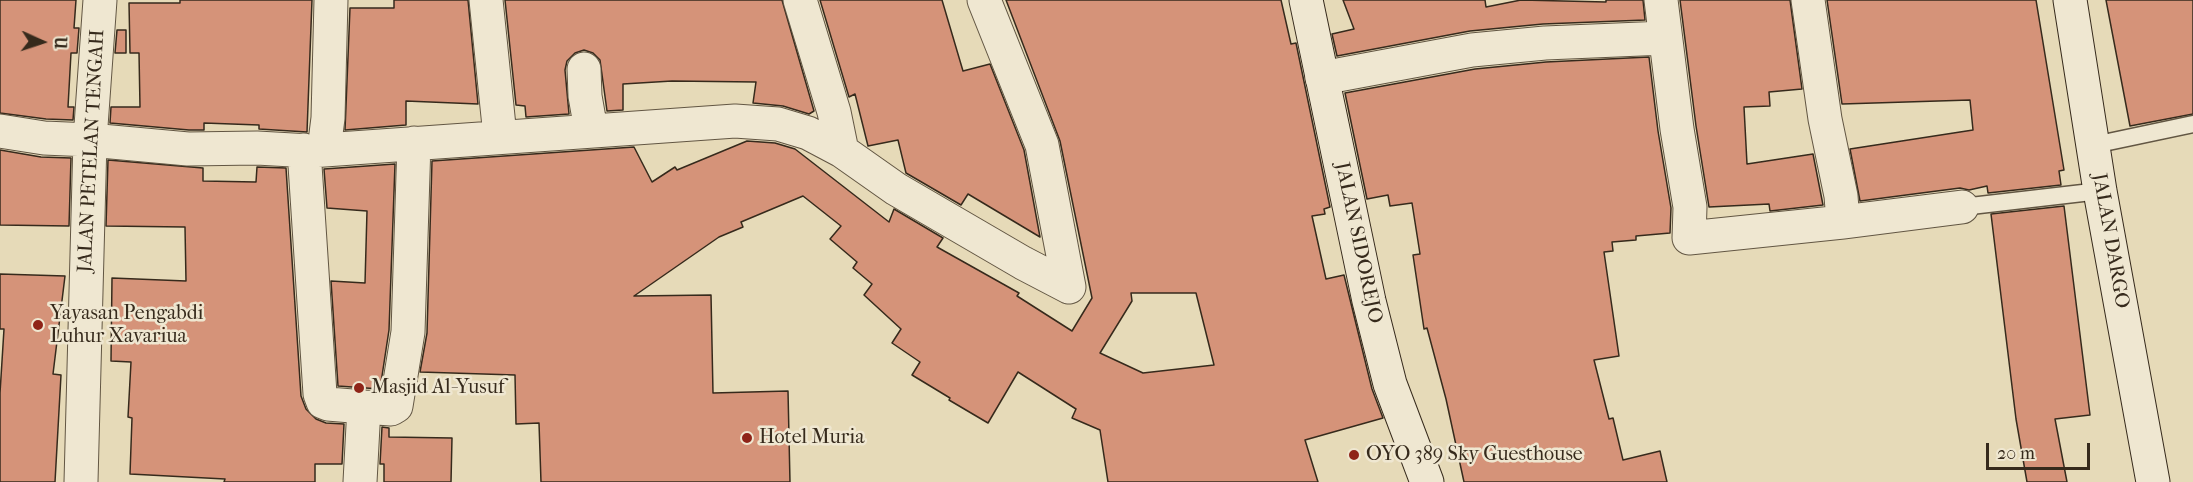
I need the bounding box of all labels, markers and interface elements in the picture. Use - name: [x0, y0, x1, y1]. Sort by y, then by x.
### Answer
- north arrow: [12, 12, 72, 72]
- street label: JALAN PETELAN TENGAH: [74, 29, 110, 273]
- text: U: [51, 36, 70, 50]
- street label: JALAN SIDOREJO: [1329, 160, 1387, 326]
- street label: JALAN DARGO: [2086, 172, 2134, 310]
- place label: Yayasan Pengabdi Luhur Xavariua: [50, 302, 203, 349]
- marker: Yayasan Pengabdi Luhur Xavariua: [31, 318, 45, 332]
- place label: Masjid Al-Yusuf: [371, 376, 505, 400]
- marker: Masjid Al-Yusuf: [352, 381, 366, 395]
- place label: Hotel Muria: [759, 426, 864, 450]
- marker: Hotel Muria: [740, 431, 754, 445]
- scale bar: [1989, 431, 2092, 469]
- place label: OYO 389 Sky Guesthouse: [1366, 443, 1583, 467]
- text: 20 m: [1997, 443, 2035, 464]
- marker: OYO 389 Sky Guesthouse: [1347, 448, 1361, 462]

